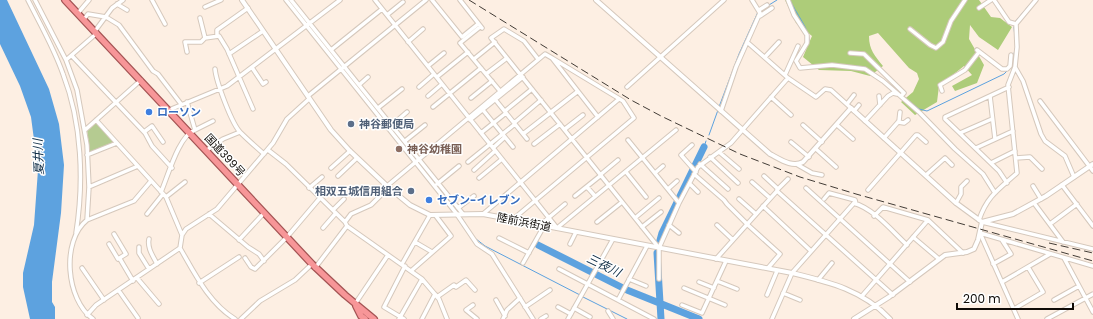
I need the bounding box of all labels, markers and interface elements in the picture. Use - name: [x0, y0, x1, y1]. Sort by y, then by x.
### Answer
- place label: ローソン: [157, 104, 201, 120]
- marker: ローソン: [144, 107, 154, 117]
- place label: 神谷郵便局: [359, 116, 414, 132]
- marker: 神谷郵便局: [346, 119, 356, 129]
- street label: 国道399号: [201, 130, 249, 180]
- water label: 夏井川: [29, 137, 47, 175]
- place label: 神谷幼稚園: [407, 141, 462, 157]
- marker: 神谷幼稚園: [394, 144, 404, 154]
- place label: 相双五城信用組合: [315, 183, 403, 199]
- marker: 相双五城信用組合: [406, 186, 416, 196]
- place label: セブン-イレブン: [437, 192, 520, 208]
- marker: セブン-イレブン: [424, 195, 434, 205]
- street label: 陸前浜街道: [495, 209, 553, 235]
- water label: 三夜川: [584, 249, 626, 281]
- scale bar: [957, 285, 1073, 311]
- text: 200 m: [963, 290, 1001, 307]

